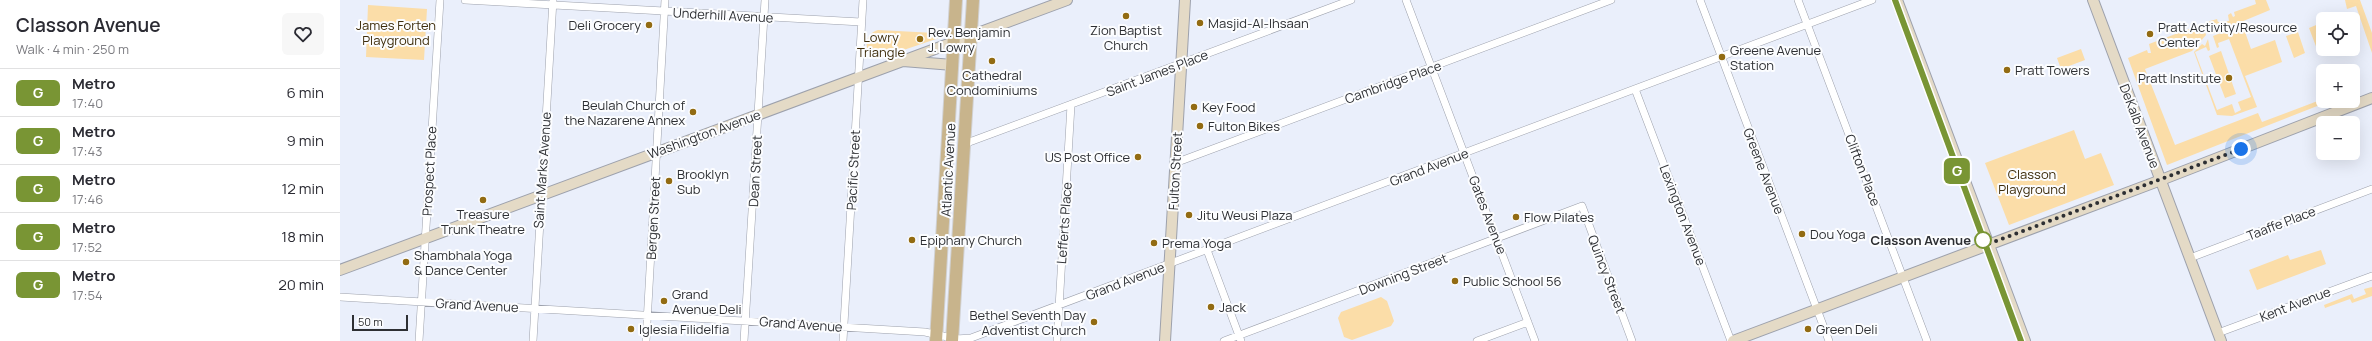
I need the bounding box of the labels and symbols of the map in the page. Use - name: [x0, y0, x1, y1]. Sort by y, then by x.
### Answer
- street label: Underhill Avenue: [672, 3, 774, 27]
- marker: Zion Baptist Church: [1121, 11, 1131, 21]
- place label: Masjid-Al-Ihsaan: [1208, 14, 1309, 32]
- park label: James Forten Playground: [356, 16, 436, 49]
- place label: Deli Grocery: [569, 16, 641, 34]
- marker: Masjid-Al-Ihsaan: [1195, 18, 1205, 28]
- place label: Pratt Activity/Resource Center: [2158, 18, 2298, 51]
- marker: Deli Grocery: [644, 20, 654, 30]
- place label: Zion Baptist Church: [1090, 21, 1162, 54]
- place label: Rev. Benjamin J. Lowry: [928, 23, 1010, 56]
- park label: Lowry Triangle: [857, 28, 905, 61]
- marker: Pratt Activity/Resource Center: [2145, 29, 2155, 39]
- marker: Rev. Benjamin J. Lowry: [915, 34, 925, 44]
- place label: Greene Avenue Station: [1730, 41, 1822, 74]
- street label: Saint James Place: [1103, 45, 1211, 101]
- marker: Greene Avenue Station: [1717, 52, 1727, 62]
- marker: Cathedral Condominiums: [987, 56, 997, 66]
- street label: Cambridge Place: [1342, 56, 1444, 108]
- place label: Pratt Towers: [2015, 61, 2090, 79]
- marker: Pratt Towers: [2002, 65, 2012, 75]
- place label: Cathedral Condominiums: [947, 66, 1037, 99]
- place label: Pratt Institute: [2138, 69, 2221, 87]
- marker: Pratt Institute: [2224, 73, 2234, 83]
- street label: DeKalb Avenue: [2116, 81, 2165, 171]
- place label: Beulah Church of the Nazarene Annex: [564, 96, 685, 129]
- place label: Key Food: [1202, 98, 1256, 116]
- marker: Key Food: [1189, 102, 1199, 112]
- street label: Washington Avenue: [645, 105, 763, 163]
- marker: Beulah Church of the Nazarene Annex: [688, 107, 698, 117]
- street label: Saint Marks Avenue: [529, 111, 555, 229]
- place label: Fulton Bikes: [1208, 117, 1280, 135]
- marker: Fulton Bikes: [1195, 121, 1205, 131]
- street label: Atlantic Avenue: [937, 122, 959, 217]
- street label: Prospect Place: [418, 125, 440, 216]
- street label: Greene Avenue: [1739, 125, 1789, 217]
- street label: Pacific Street: [842, 129, 864, 211]
- street label: Fulton Street: [1164, 131, 1186, 211]
- street label: Clifton Place: [1841, 131, 1885, 209]
- street label: Dean Street: [744, 135, 766, 207]
- your location: [2231, 139, 2251, 159]
- street label: Grand Avenue: [1387, 144, 1471, 190]
- place label: US Post Office: [1045, 148, 1130, 166]
- marker: US Post Office: [1133, 152, 1143, 162]
- line badge: G: [1944, 158, 1970, 184]
- street label: Lexington Avenue: [1655, 162, 1711, 268]
- place label: Brooklyn Sub: [677, 165, 729, 198]
- park label: Classon Playground: [1998, 165, 2066, 198]
- street label: Gates Avenue: [1465, 173, 1511, 257]
- street label: Bergen Street: [642, 176, 664, 260]
- marker: Brooklyn Sub: [664, 176, 674, 186]
- street label: Lefferts Place: [1052, 181, 1076, 265]
- marker: Treasure Trunk Theatre: [478, 195, 488, 205]
- street label: Taaffe Place: [2244, 201, 2318, 244]
- place label: Treasure Trunk Theatre: [441, 205, 525, 238]
- place label: Jitu Weusi Plaza: [1197, 206, 1293, 224]
- place label: Flow Pilates: [1524, 208, 1594, 226]
- marker: Jitu Weusi Plaza: [1184, 210, 1194, 220]
- marker: Flow Pilates: [1511, 212, 1521, 222]
- place label: Dou Yoga: [1810, 225, 1866, 243]
- marker: Dou Yoga: [1797, 229, 1807, 239]
- place label: Epiphany Church: [920, 231, 1022, 249]
- place label: Classon Avenue: [1871, 231, 1971, 249]
- marker: Classon Avenue: [1974, 231, 1992, 249]
- street label: Quincy Street: [1584, 232, 1630, 316]
- place label: Prema Yoga: [1162, 234, 1231, 252]
- marker: Epiphany Church: [907, 235, 917, 245]
- marker: Prema Yoga: [1149, 238, 1159, 248]
- place label: Shambhala Yoga & Dance Center: [414, 246, 512, 279]
- street label: Downing Street: [1356, 249, 1450, 299]
- marker: Shambhala Yoga & Dance Center: [401, 257, 411, 267]
- street label: Grand Avenue: [1083, 258, 1167, 304]
- place label: Public School 56: [1463, 272, 1562, 290]
- marker: Public School 56: [1450, 276, 1460, 286]
- street label: Kent Avenue: [2257, 282, 2333, 326]
- place label: Grand Avenue Deli: [672, 285, 742, 318]
- street label: Grand Avenue: [435, 294, 519, 316]
- marker: Grand Avenue Deli: [659, 296, 669, 306]
- place label: Jack: [1219, 298, 1246, 316]
- marker: Jack: [1206, 302, 1216, 312]
- place label: Bethel Seventh Day Adventist Church: [970, 306, 1086, 339]
- street label: Grand Avenue: [759, 312, 844, 336]
- scale bar: [352, 313, 408, 332]
- marker: Bethel Seventh Day Adventist Church: [1089, 317, 1099, 327]
- place label: Iglesia Filidelfia: [639, 320, 729, 338]
- place label: Green Deli: [1816, 320, 1877, 338]
- marker: Iglesia Filidelfia: [626, 324, 636, 334]
- marker: Green Deli: [1803, 324, 1813, 334]

